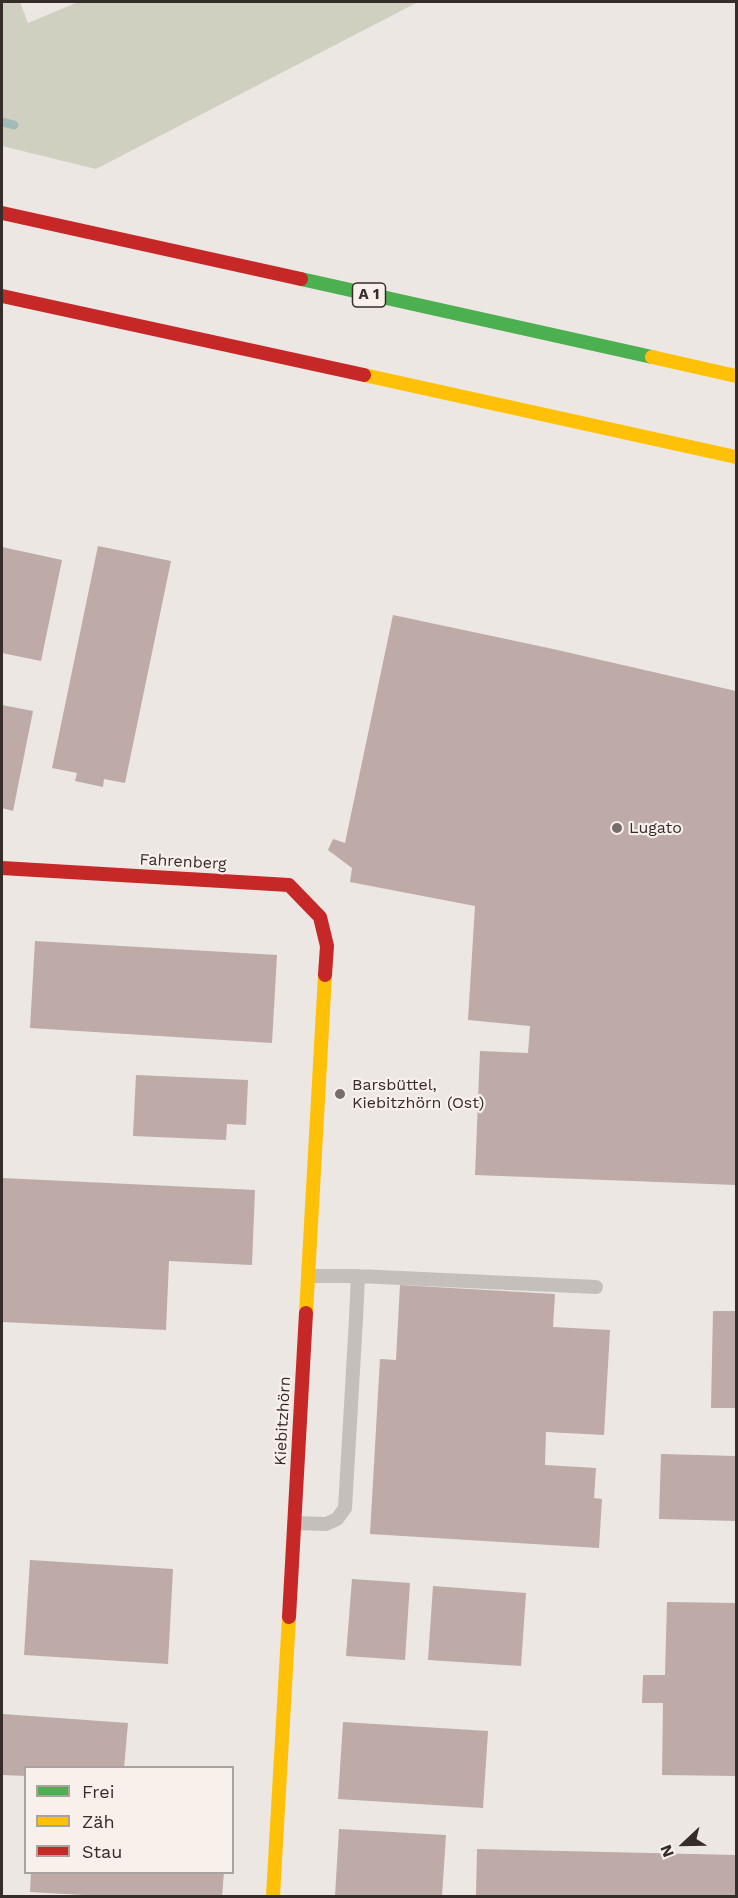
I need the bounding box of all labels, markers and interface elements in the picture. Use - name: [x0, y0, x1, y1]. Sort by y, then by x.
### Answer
- road number: A 1: [352, 283, 386, 307]
- place label: Lugato: [629, 818, 682, 838]
- marker: Lugato: [610, 821, 624, 835]
- street label: Fahrenberg: [139, 850, 227, 874]
- place label: Barsbüttel, Kiebitzhörn (Ost): [352, 1075, 484, 1113]
- marker: Barsbüttel, Kiebitzhörn (Ost): [333, 1087, 347, 1101]
- street label: Kiebitzhörn: [271, 1376, 295, 1466]
- legend: [24, 1766, 234, 1874]
- text: Frei: [82, 1781, 114, 1802]
- text: Zäh: [82, 1811, 115, 1832]
- north arrow: [654, 1814, 714, 1874]
- text: Stau: [82, 1841, 122, 1862]
- text: N: [656, 1842, 678, 1860]

